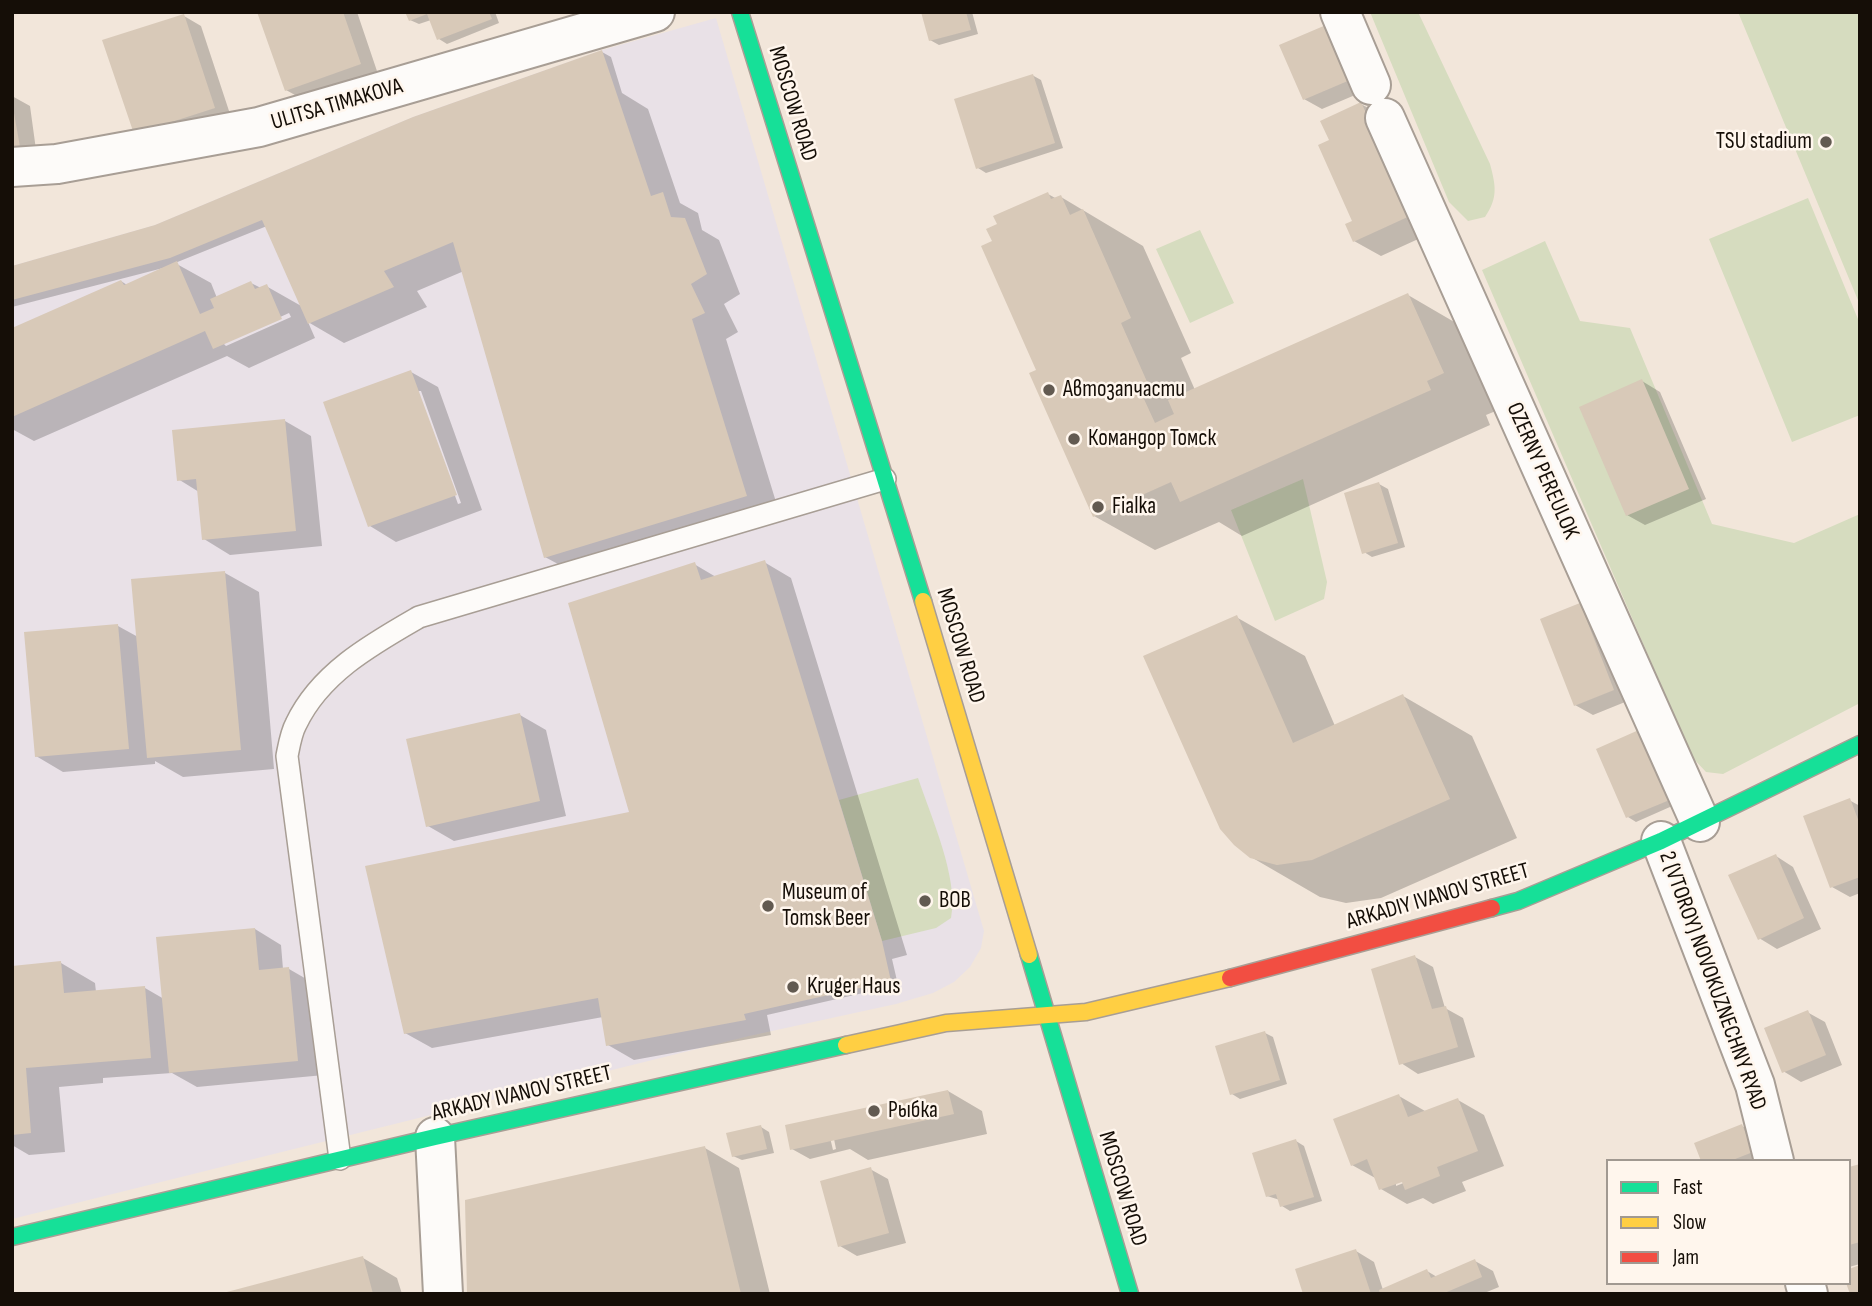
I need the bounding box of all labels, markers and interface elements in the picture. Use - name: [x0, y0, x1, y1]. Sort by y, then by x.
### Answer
- street label: MOSCOW ROAD: [762, 43, 822, 165]
- street label: ULITSA TIMAKOVA: [268, 73, 406, 137]
- place label: TSU stadium: [1716, 128, 1812, 156]
- marker: TSU stadium: [1818, 134, 1834, 150]
- place label: Автозапчасти: [1063, 376, 1185, 404]
- marker: Автозапчасти: [1041, 382, 1057, 398]
- street label: OZERNY PEREULOK: [1500, 399, 1584, 543]
- place label: Командор Томск: [1088, 425, 1216, 453]
- marker: Командор Томск: [1066, 431, 1082, 447]
- place label: Fialka: [1112, 493, 1156, 521]
- marker: Fialka: [1090, 499, 1106, 515]
- street label: MOSCOW ROAD: [930, 585, 990, 707]
- street label: 2 (VTOROY) NOVOKUZNECHNY RYAD: [1652, 848, 1772, 1114]
- street label: ARKADIY IVANOV STREET: [1343, 858, 1533, 936]
- place label: Museum of Tomsk Beer: [782, 879, 870, 933]
- place label: ВОВ: [939, 887, 971, 915]
- marker: ВОВ: [917, 893, 933, 909]
- marker: Museum of Tomsk Beer: [760, 898, 776, 914]
- place label: Kruger Haus: [807, 973, 900, 1001]
- marker: Kruger Haus: [785, 979, 801, 995]
- street label: ARKADY IVANOV STREET: [429, 1060, 615, 1128]
- place label: Рыбка: [888, 1097, 938, 1125]
- marker: Рыбка: [866, 1103, 882, 1119]
- street label: MOSCOW ROAD: [1092, 1128, 1152, 1250]
- legend: [1606, 1159, 1851, 1285]
- text: Fast: [1673, 1175, 1703, 1200]
- text: Slow: [1673, 1210, 1706, 1235]
- text: Jam: [1673, 1245, 1699, 1270]

